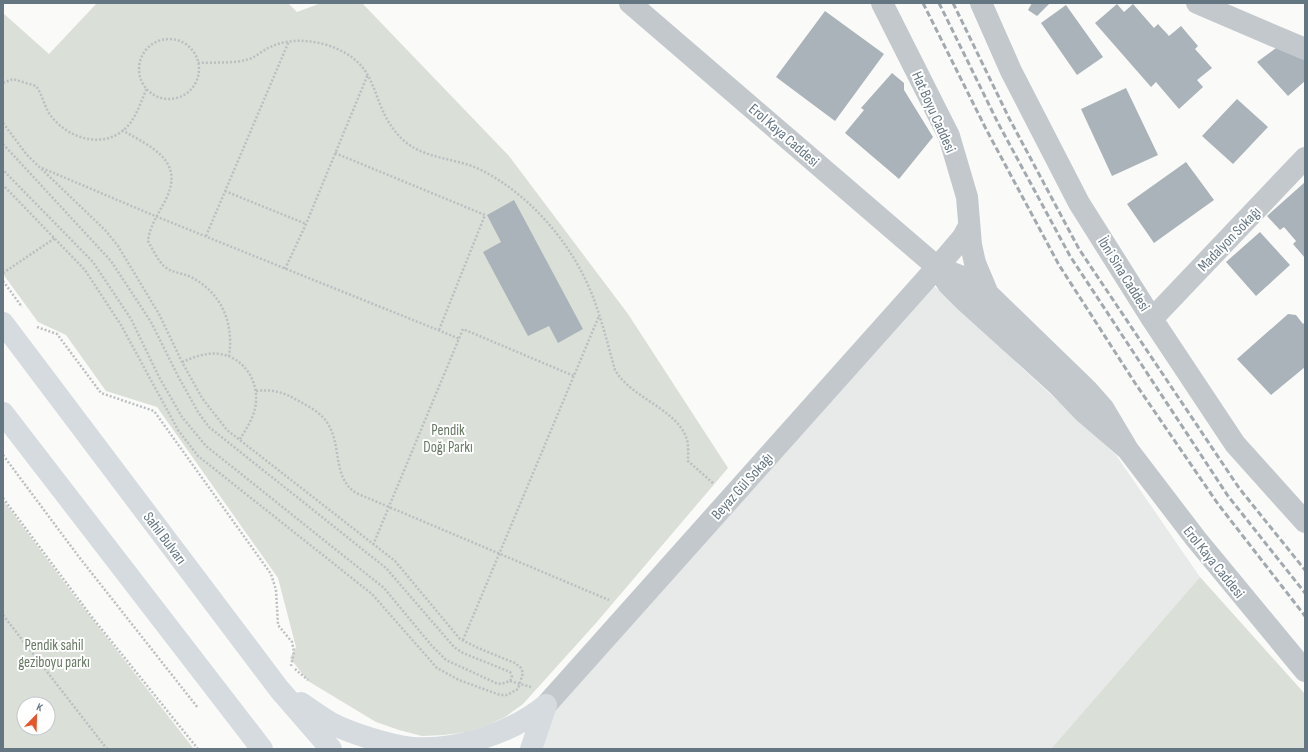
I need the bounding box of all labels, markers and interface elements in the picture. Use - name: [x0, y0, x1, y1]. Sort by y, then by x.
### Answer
- street label: Hat Boyu Caddesi: [907, 69, 960, 156]
- street label: Erol Kaya Caddesi: [745, 100, 823, 171]
- street label: Madalyon Sokağı: [1194, 203, 1265, 276]
- street label: İbni Sina Caddesi: [1093, 234, 1154, 315]
- park label: Pendik Doğı Parkı: [423, 421, 473, 457]
- street label: Beyaz Gül Sokağı: [707, 449, 777, 524]
- street label: Sahil Bulvarı: [139, 508, 190, 568]
- street label: Erol Kaya Caddesi: [1179, 522, 1249, 602]
- park label: Pendik sahil geziboyu parkı: [18, 636, 90, 672]
- north arrow: [16, 696, 56, 736]
- text: K: [35, 700, 45, 715]

